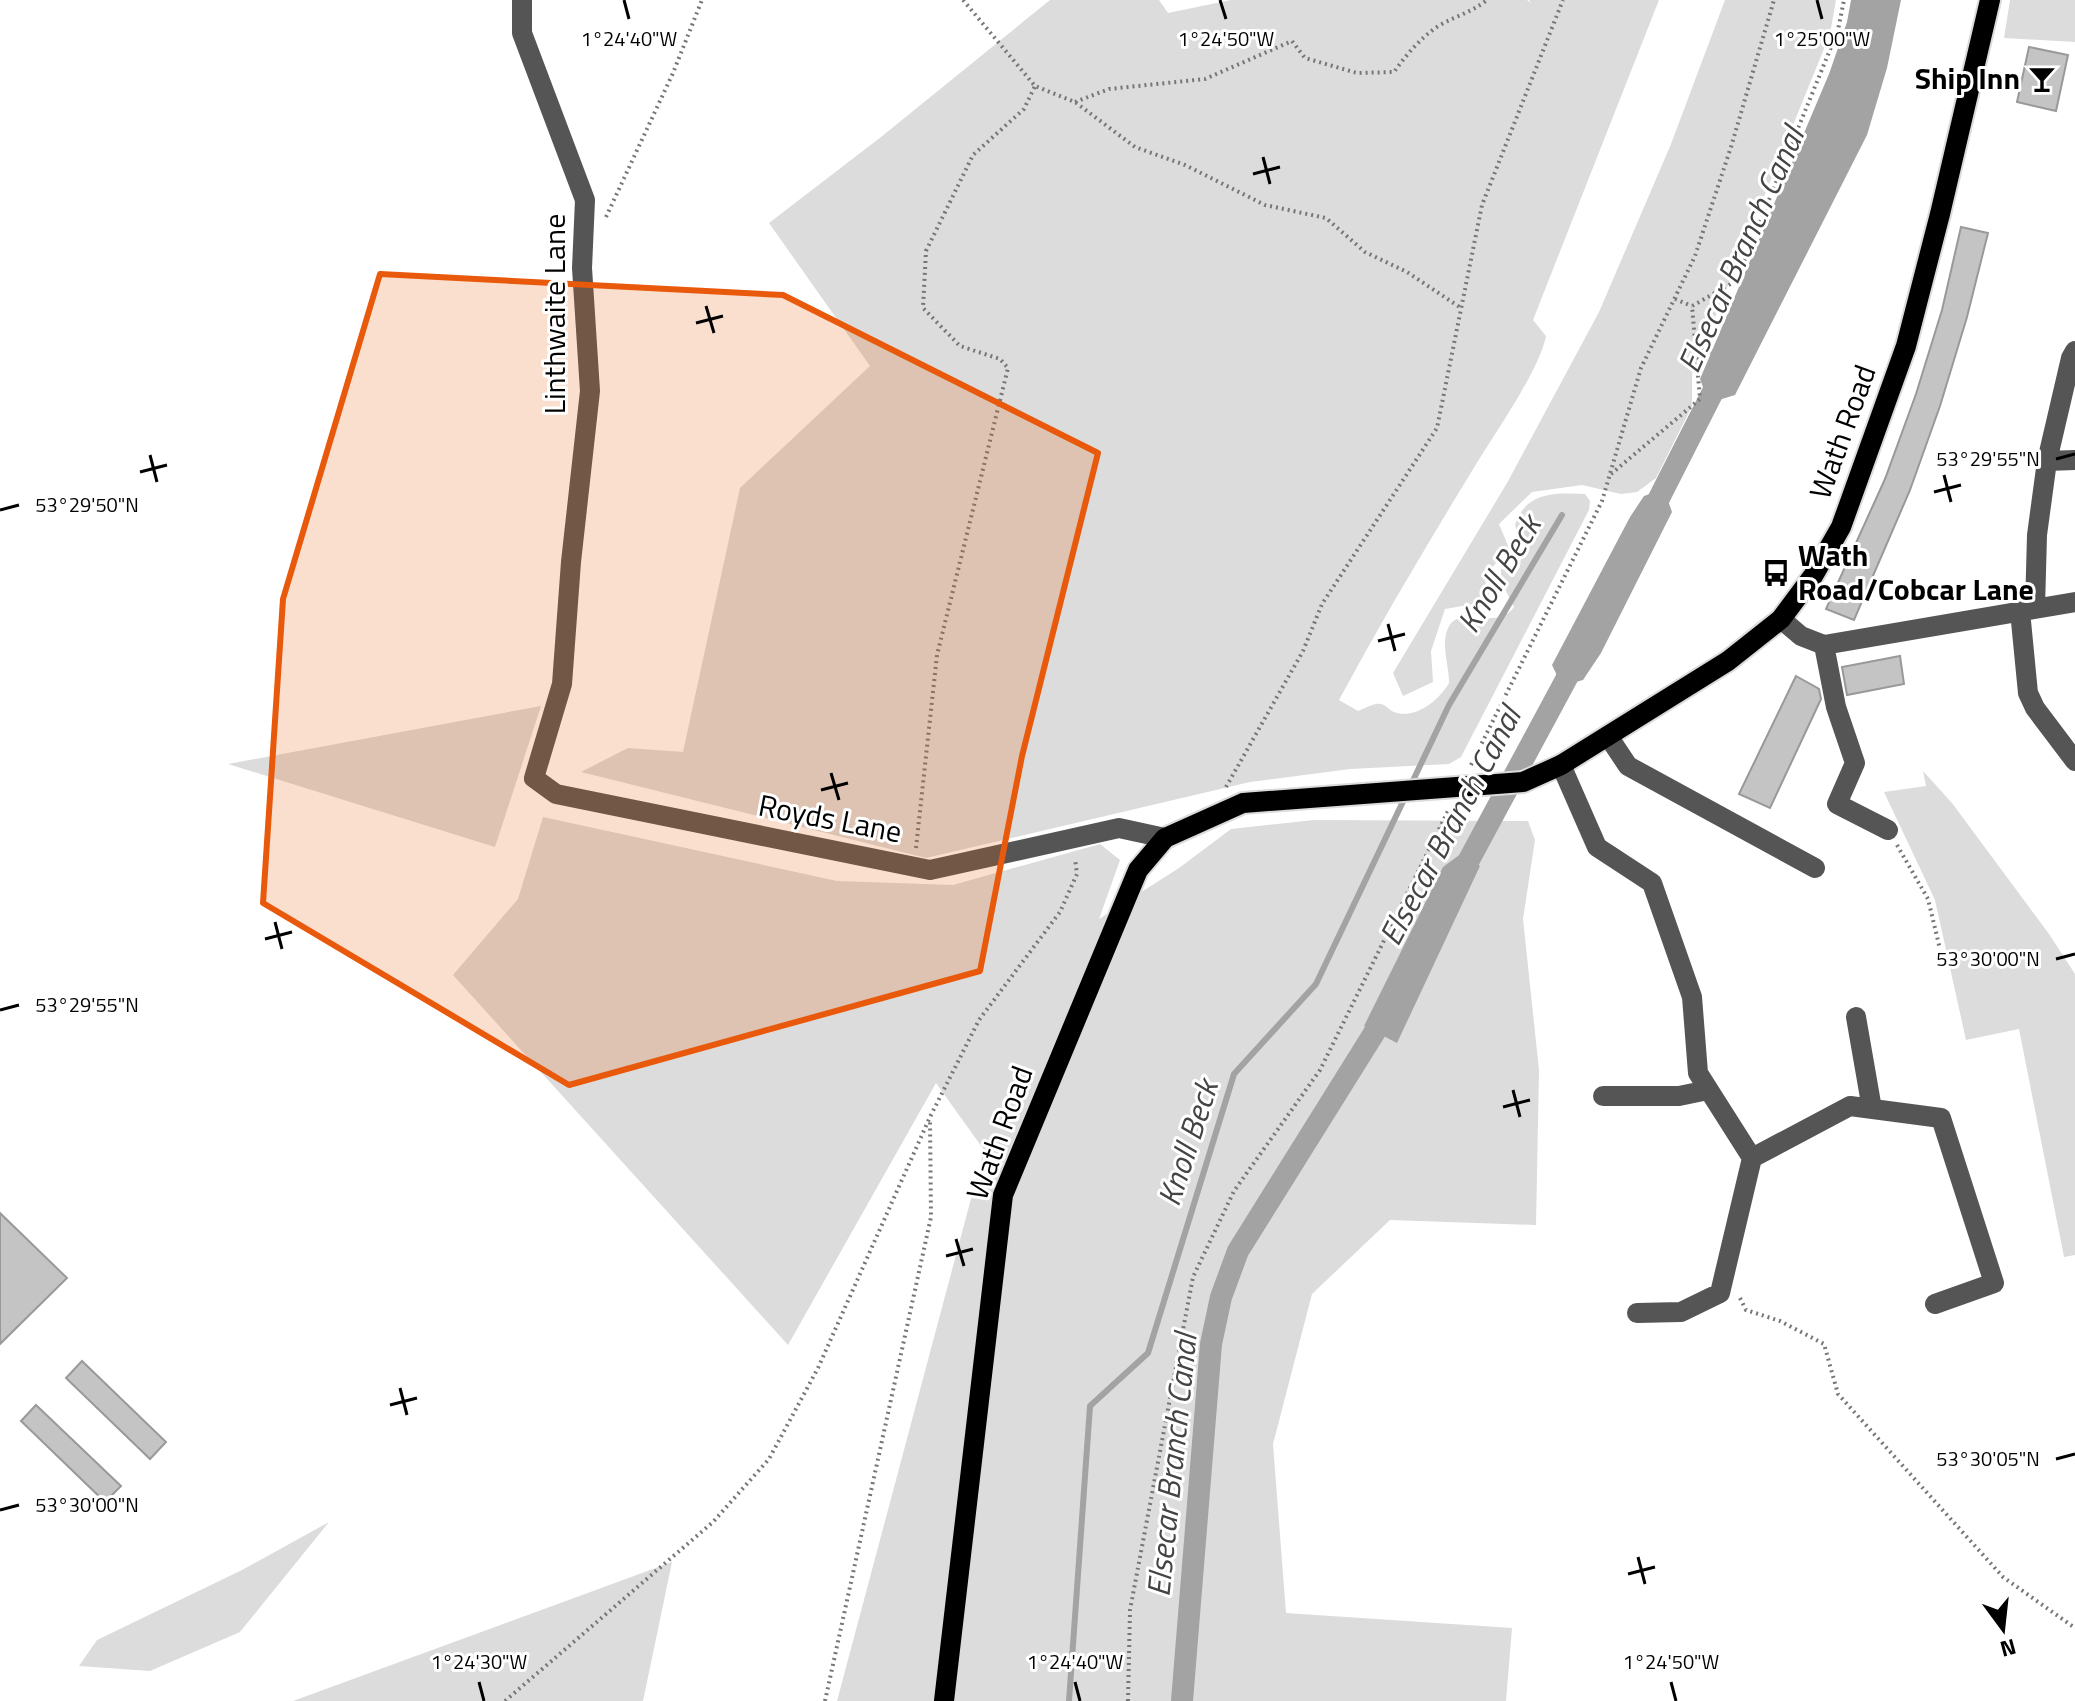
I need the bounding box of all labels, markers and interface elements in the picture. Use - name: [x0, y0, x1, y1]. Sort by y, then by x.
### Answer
- text: 1°24'40"W: [581, 23, 678, 54]
- text: 1°24'50"W: [1178, 23, 1275, 54]
- text: 1°25'00"W: [1774, 23, 1871, 54]
- place label: Ship Inn: [1915, 55, 2020, 101]
- bar icon: Ship Inn: [2027, 64, 2057, 94]
- water label: Elsecar Branch Canal: [1664, 116, 1817, 380]
- street label: Linthwaite Lane: [531, 214, 577, 414]
- street label: Wath Road: [1797, 358, 1888, 505]
- text: 53°29'55"N: [1936, 443, 2040, 474]
- text: 53°29'50"N: [35, 489, 139, 520]
- water label: Knoll Beck: [1444, 502, 1554, 641]
- place label: Wath Road/Cobcar Lane: [1798, 532, 2034, 612]
- bus stop icon: Wath Road/Cobcar Lane: [1761, 558, 1791, 588]
- water label: Elsecar Branch Canal: [1366, 695, 1534, 953]
- street label: Royds Lane: [755, 782, 906, 854]
- text: 53°30'00"N: [1936, 943, 2040, 974]
- text: 53°29'55"N: [35, 989, 139, 1020]
- street label: Wath Road: [954, 1059, 1045, 1206]
- water label: Knoll Beck: [1144, 1070, 1231, 1212]
- water label: Elsecar Branch Canal: [1133, 1328, 1209, 1599]
- text: 53°30'05"N: [1936, 1443, 2040, 1474]
- text: 53°30'00"N: [35, 1489, 139, 1520]
- north arrow: [1963, 1589, 2043, 1669]
- text: N: [1996, 1630, 2020, 1667]
- text: 1°24'30"W: [431, 1646, 528, 1677]
- text: 1°24'40"W: [1027, 1646, 1124, 1677]
- text: 1°24'50"W: [1623, 1646, 1720, 1677]

